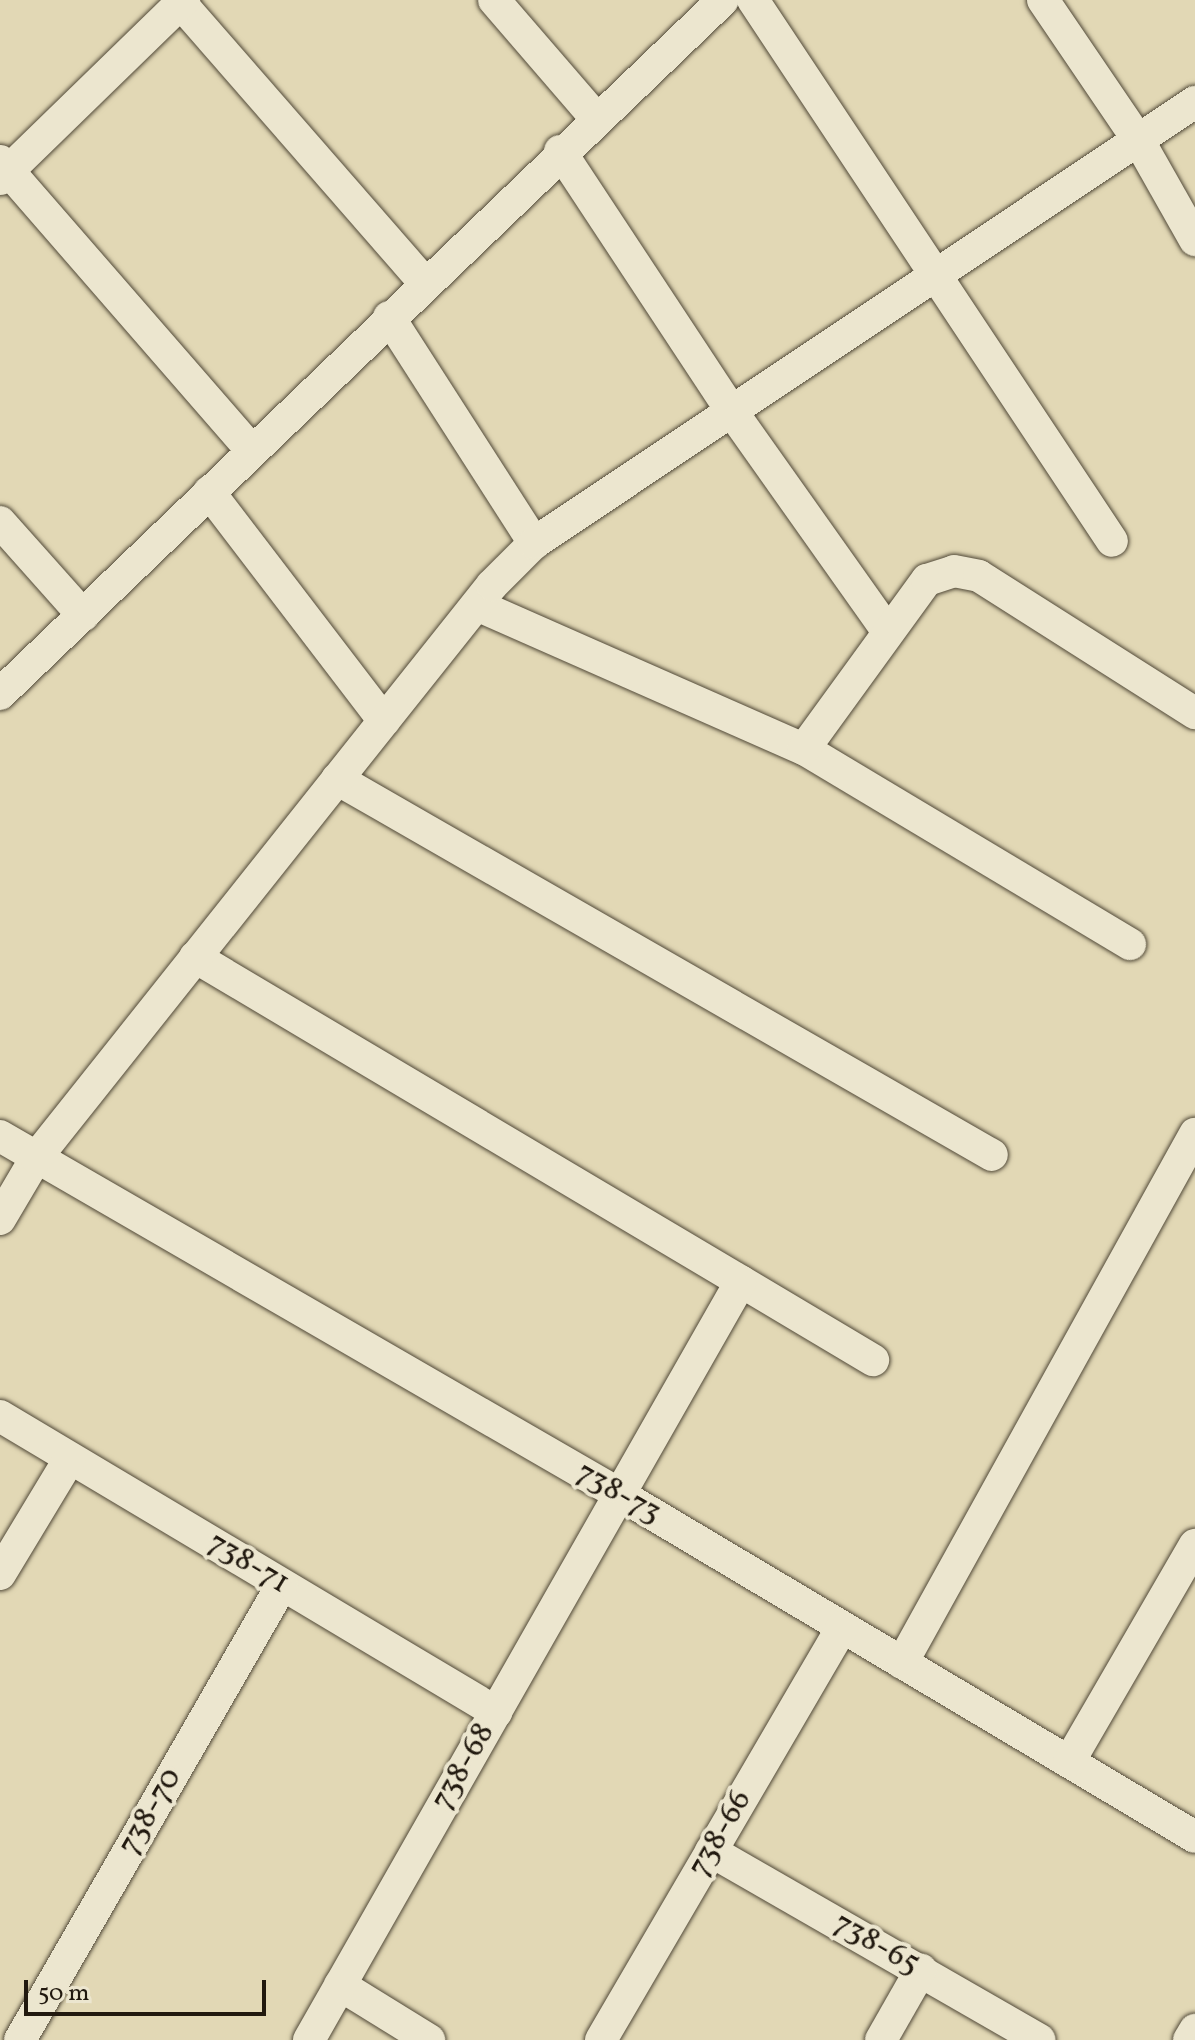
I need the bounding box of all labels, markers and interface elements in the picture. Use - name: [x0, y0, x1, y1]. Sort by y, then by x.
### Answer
- street label: 738-73: [569, 1454, 667, 1534]
- street label: 738-71: [200, 1525, 296, 1603]
- street label: 738-68: [424, 1717, 504, 1817]
- street label: 738-70: [111, 1762, 191, 1862]
- street label: 738-66: [681, 1784, 761, 1884]
- street label: 738-65: [826, 1905, 926, 1985]
- scale bar: [28, 1964, 270, 2014]
- text: 50 m: [38, 1977, 90, 2011]

